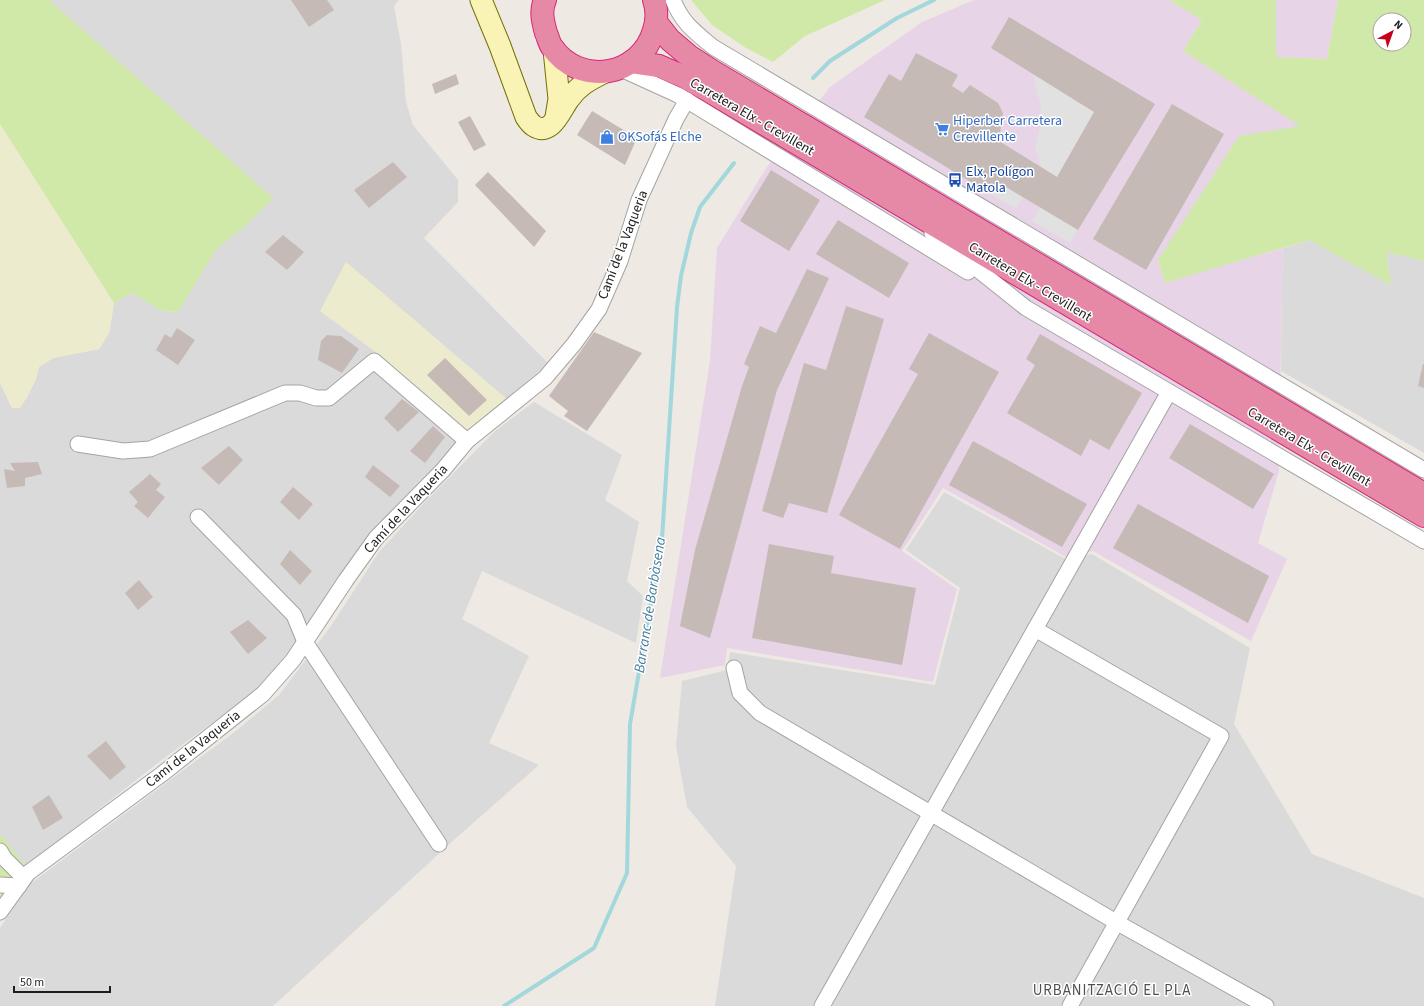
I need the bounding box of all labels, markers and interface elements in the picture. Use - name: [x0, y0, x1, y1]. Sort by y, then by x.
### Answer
- north arrow: [1372, 12, 1412, 52]
- text: N: [1391, 17, 1406, 33]
- street label: Carretera Elx - Crevillent: [686, 73, 818, 161]
- place label: Hiperber Carretera Crevillente: [953, 111, 1062, 147]
- supermarket icon: Hiperber Carretera Crevillente: [934, 121, 950, 137]
- place label: OKSofás Elche: [618, 127, 702, 147]
- shop icon: OKSofás Elche: [599, 129, 615, 145]
- place label: Elx, Polígon Matola: [966, 162, 1034, 198]
- bus stop icon: Elx, Polígon Matola: [947, 172, 963, 188]
- street label: Camí de la Vaqueria: [593, 188, 653, 302]
- street label: Carretera Elx - Crevillent: [965, 237, 1096, 327]
- street label: Carretera Elx - Crevillent: [1244, 402, 1375, 492]
- street label: Camí de la Vaqueria: [359, 460, 453, 558]
- water label: Barranc de Barbàsena: [629, 536, 671, 674]
- street label: Camí de la Vaqueria: [141, 706, 245, 792]
- scale bar: [14, 968, 110, 994]
- text: 50 m: [20, 974, 44, 991]
- district label: URBANITZACIÓ EL PLA: [1033, 980, 1191, 1001]

